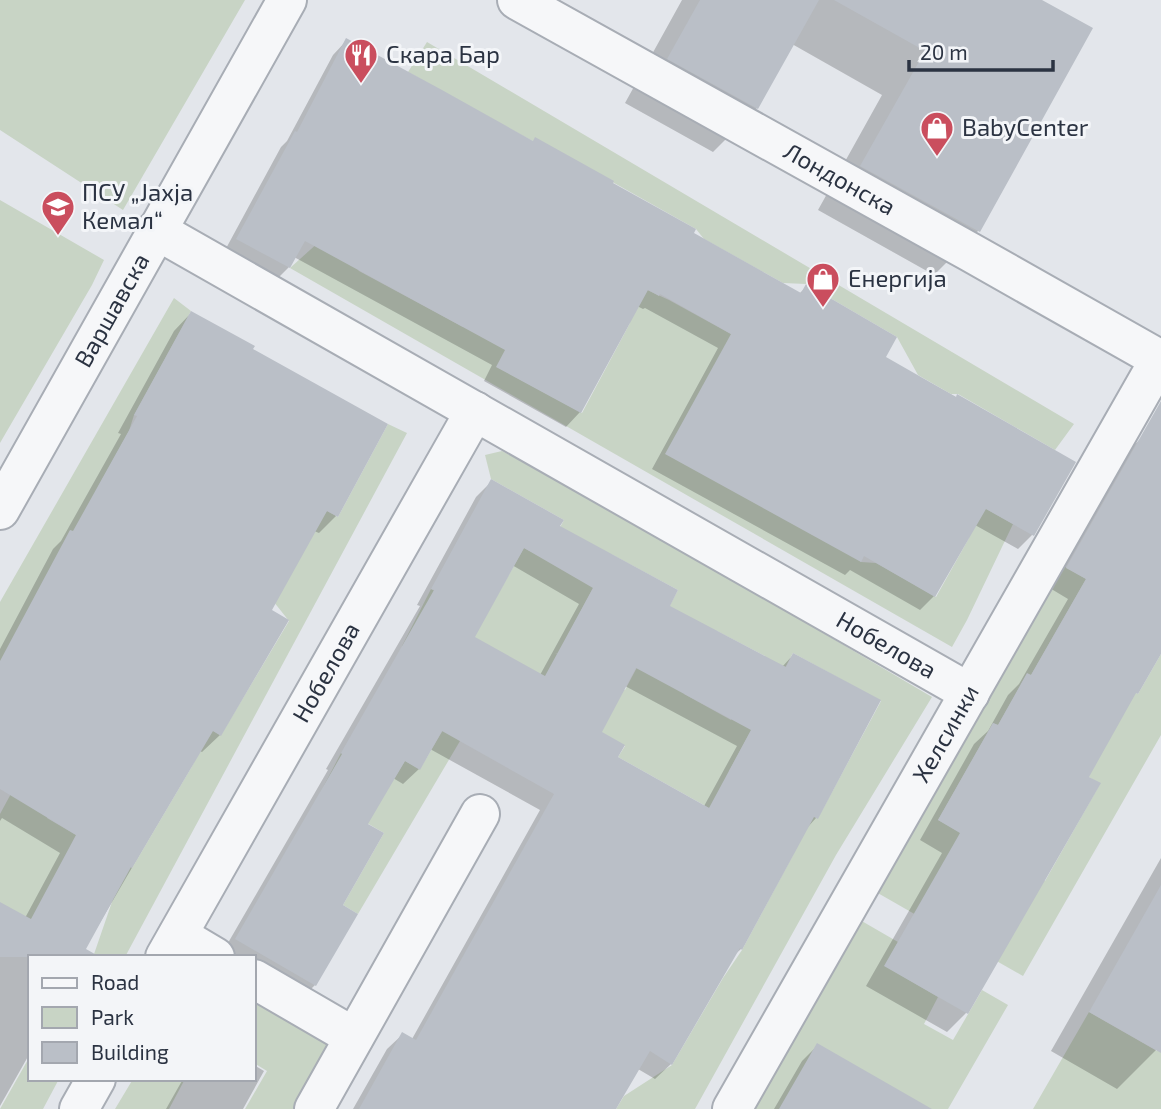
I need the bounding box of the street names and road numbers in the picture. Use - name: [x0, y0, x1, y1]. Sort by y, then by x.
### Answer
- street label: Лондонска: [779, 136, 901, 221]
- street label: Варшавска: [67, 248, 155, 372]
- street label: Нобелова: [832, 604, 942, 684]
- street label: Нобелова: [285, 617, 365, 727]
- street label: Хелсинки: [906, 679, 984, 787]

